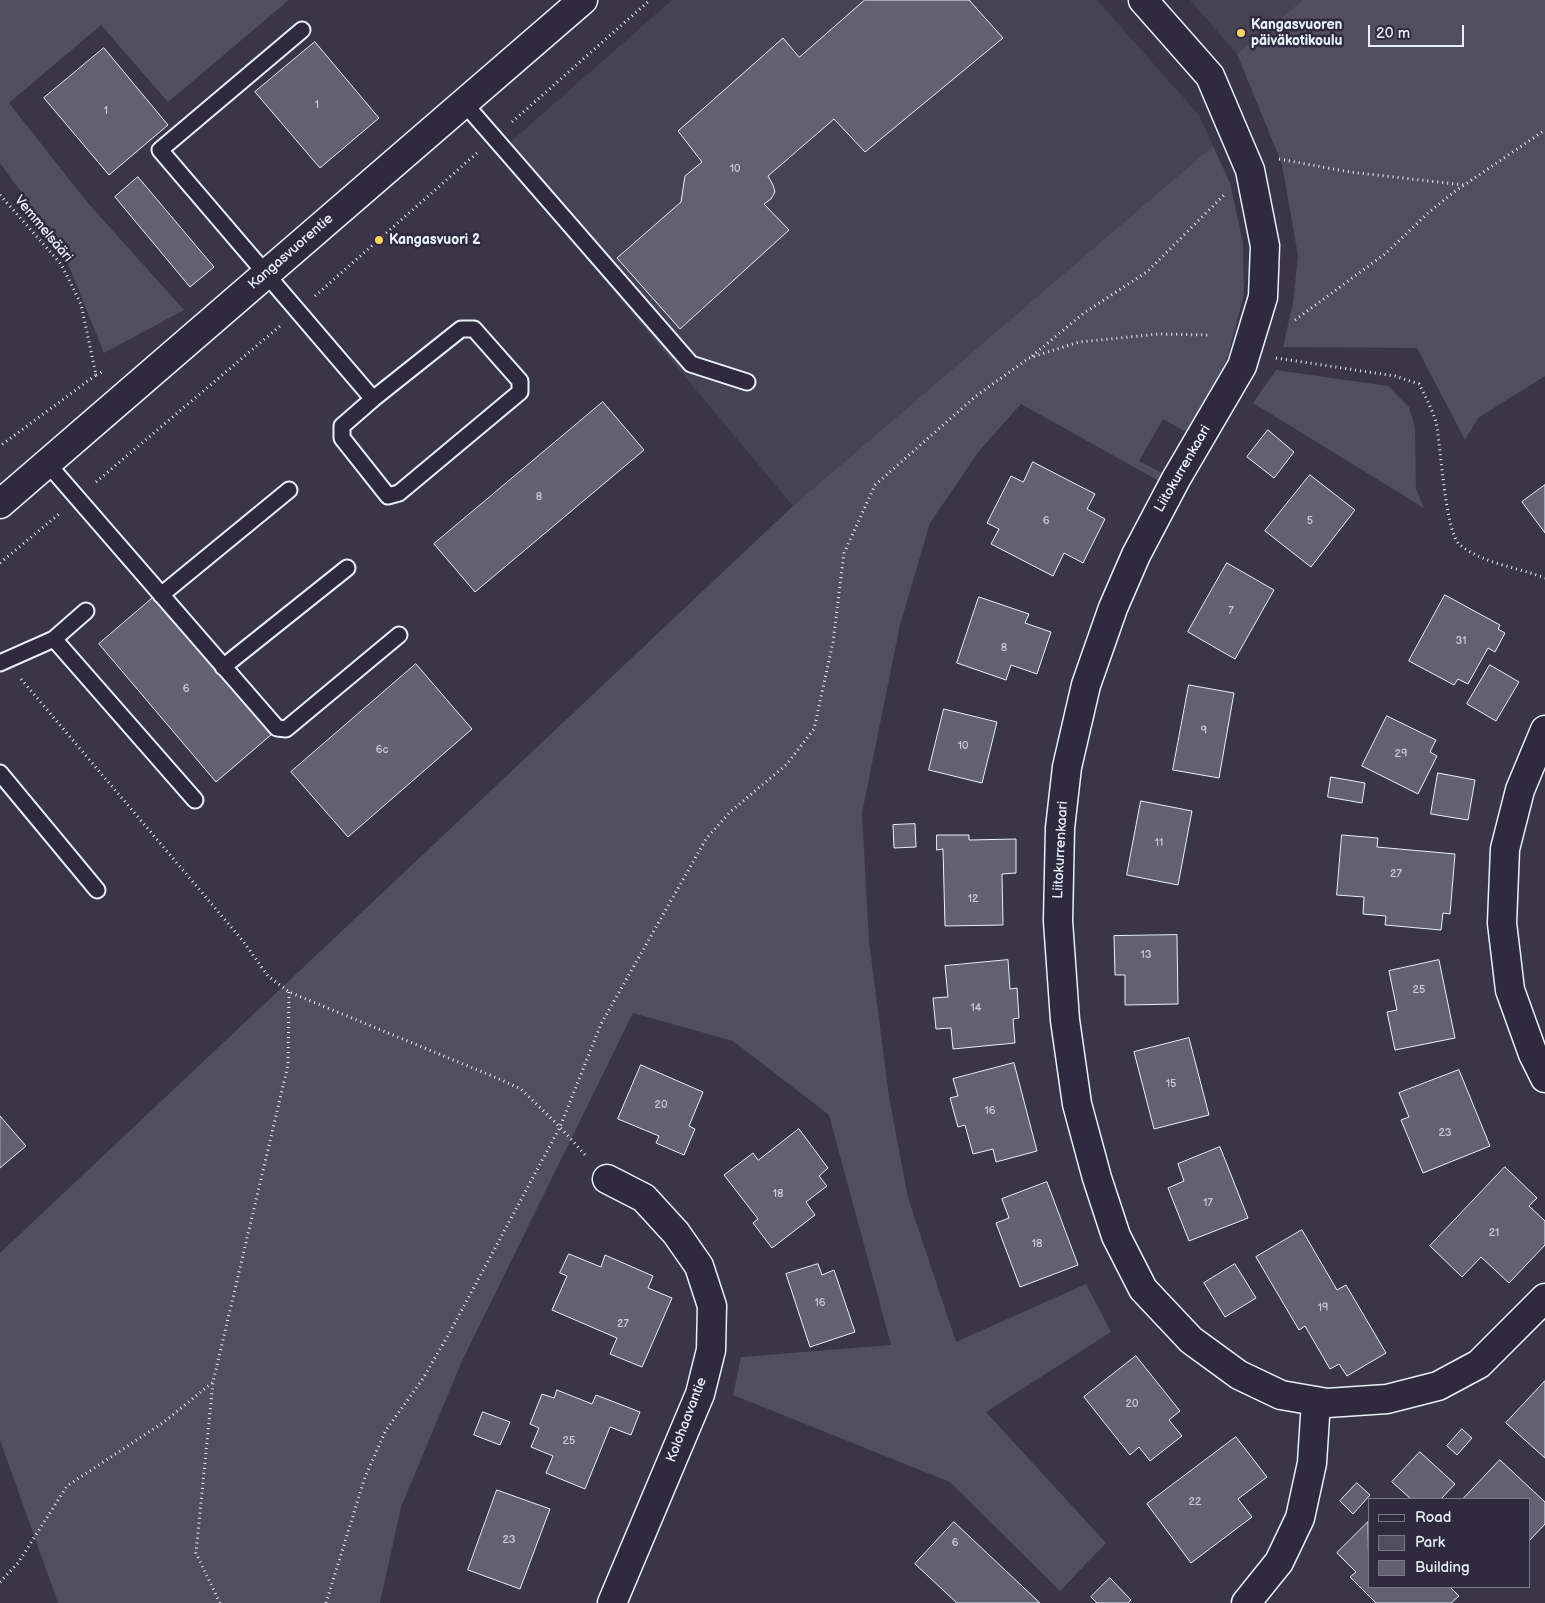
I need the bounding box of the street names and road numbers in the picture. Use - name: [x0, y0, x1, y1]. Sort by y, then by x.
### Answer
- street label: Vemmelsääri: [10, 192, 76, 266]
- street label: Kangasvuorentie: [245, 211, 337, 293]
- street label: Liitokurrenkaari: [1151, 422, 1215, 516]
- street label: Liitokurrenkaari: [1050, 801, 1072, 899]
- street label: Kolohaavantie: [663, 1375, 711, 1465]

